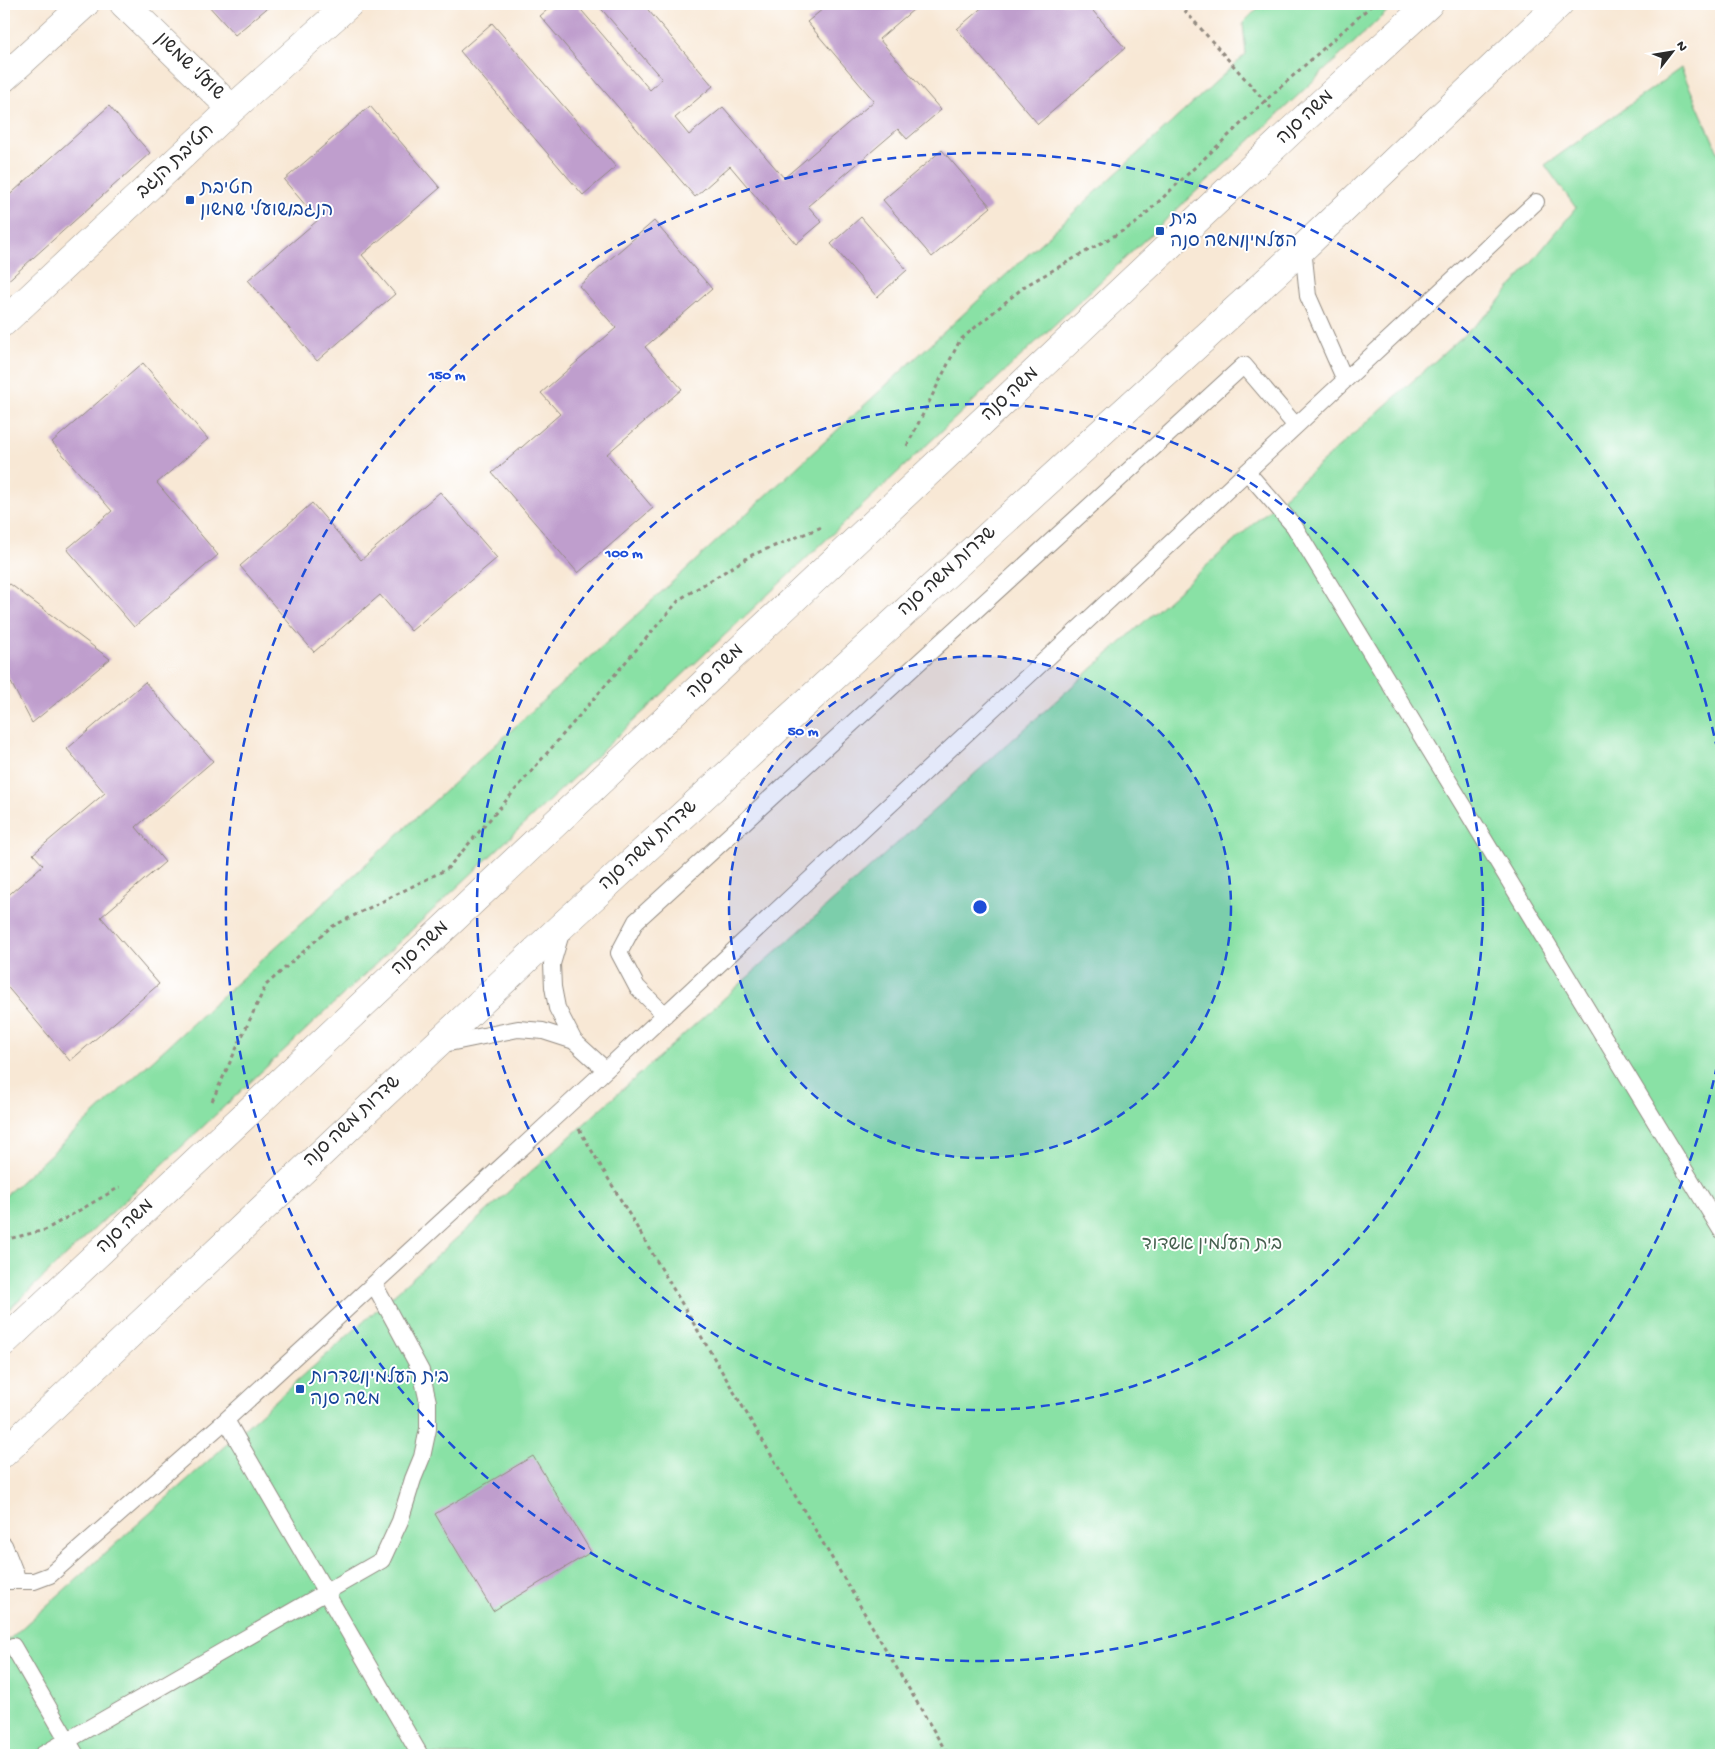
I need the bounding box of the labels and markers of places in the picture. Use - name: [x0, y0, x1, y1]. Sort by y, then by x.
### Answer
- place label: חטיבת הנגב/שועלי שמשון: [199, 178, 333, 223]
- marker: חטיבת הנגב/שועלי שמשון: [184, 194, 196, 206]
- place label: בית העלמין/משה סנה: [1169, 209, 1297, 254]
- marker: בית העלמין/משה סנה: [1154, 225, 1166, 237]
- centre of rings: [971, 898, 989, 916]
- place label: בית העלמין/שדרות משה סנה: [309, 1366, 449, 1412]
- marker: בית העלמין/שדרות משה סנה: [294, 1383, 306, 1395]

